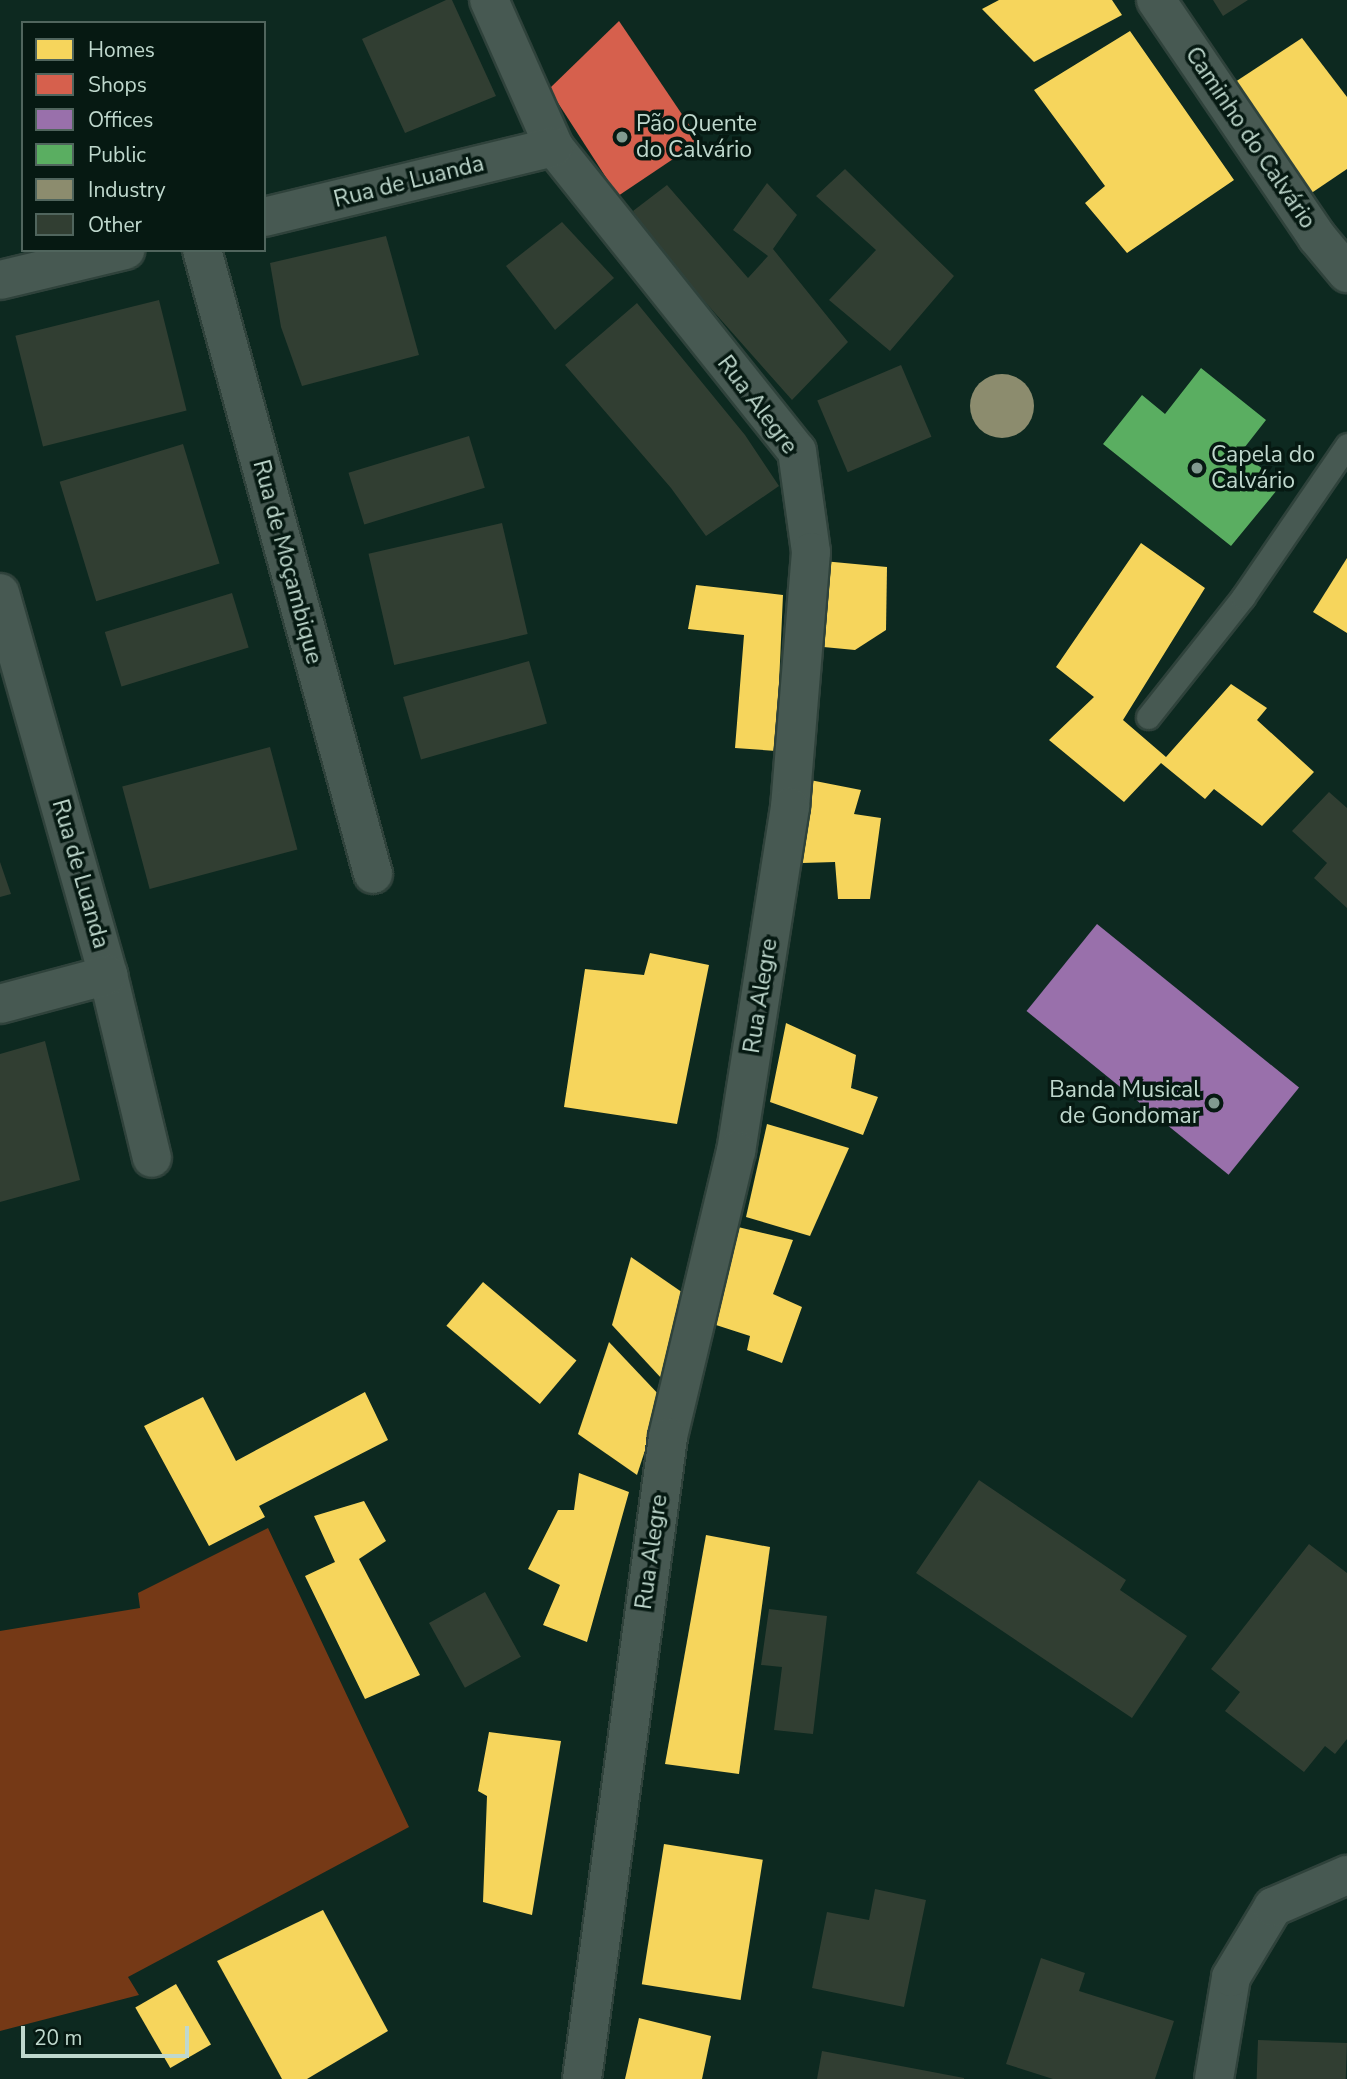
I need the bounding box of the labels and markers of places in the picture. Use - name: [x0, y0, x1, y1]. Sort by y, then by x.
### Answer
- place label: Pão Quente do Calvário: [636, 110, 757, 164]
- marker: Pão Quente do Calvário: [614, 129, 630, 145]
- place label: Capela do Calvário: [1211, 441, 1315, 495]
- marker: Capela do Calvário: [1189, 460, 1205, 476]
- place label: Banda Musical de Gondomar: [1049, 1076, 1200, 1130]
- marker: Banda Musical de Gondomar: [1206, 1095, 1222, 1111]

